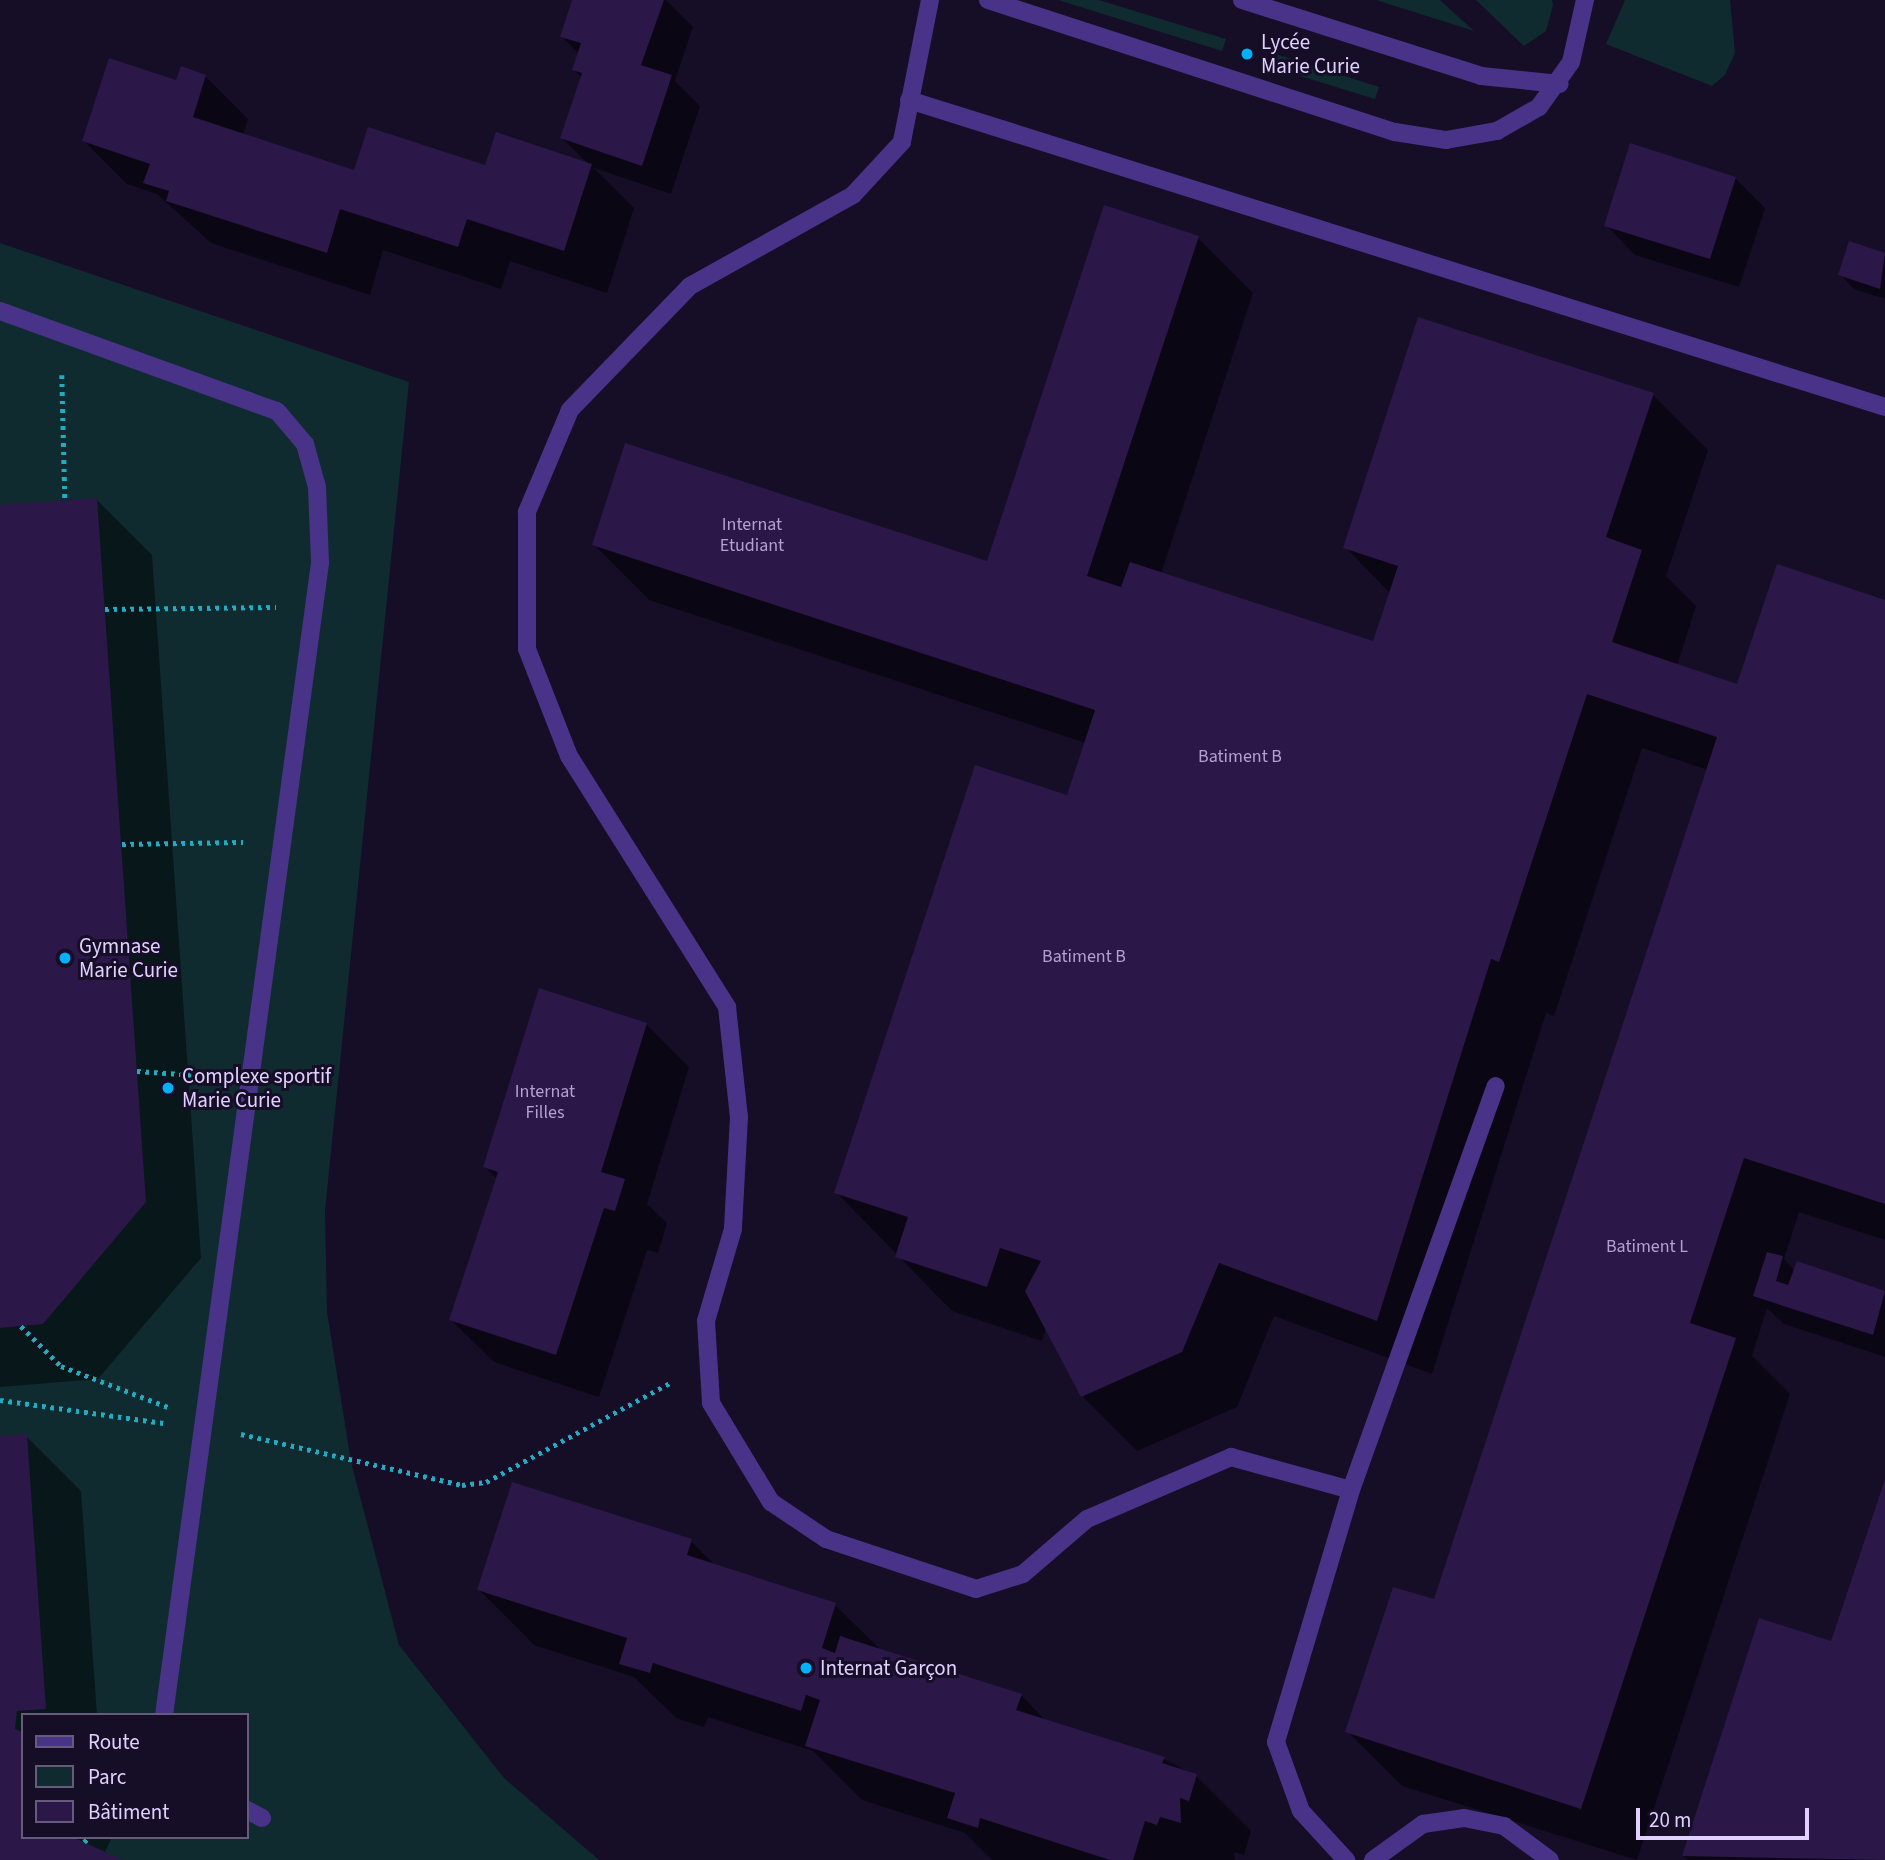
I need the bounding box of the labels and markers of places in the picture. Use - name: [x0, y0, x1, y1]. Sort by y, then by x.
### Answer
- place label: Lycée Marie Curie: [1261, 29, 1360, 79]
- marker: Lycée Marie Curie: [1239, 46, 1255, 62]
- place label: Gymnase Marie Curie: [79, 933, 178, 983]
- marker: Gymnase Marie Curie: [57, 950, 73, 966]
- place label: Complexe sportif Marie Curie: [182, 1063, 331, 1113]
- marker: Complexe sportif Marie Curie: [160, 1080, 176, 1096]
- place label: Internat Garçon: [820, 1655, 957, 1681]
- marker: Internat Garçon: [798, 1660, 814, 1676]

